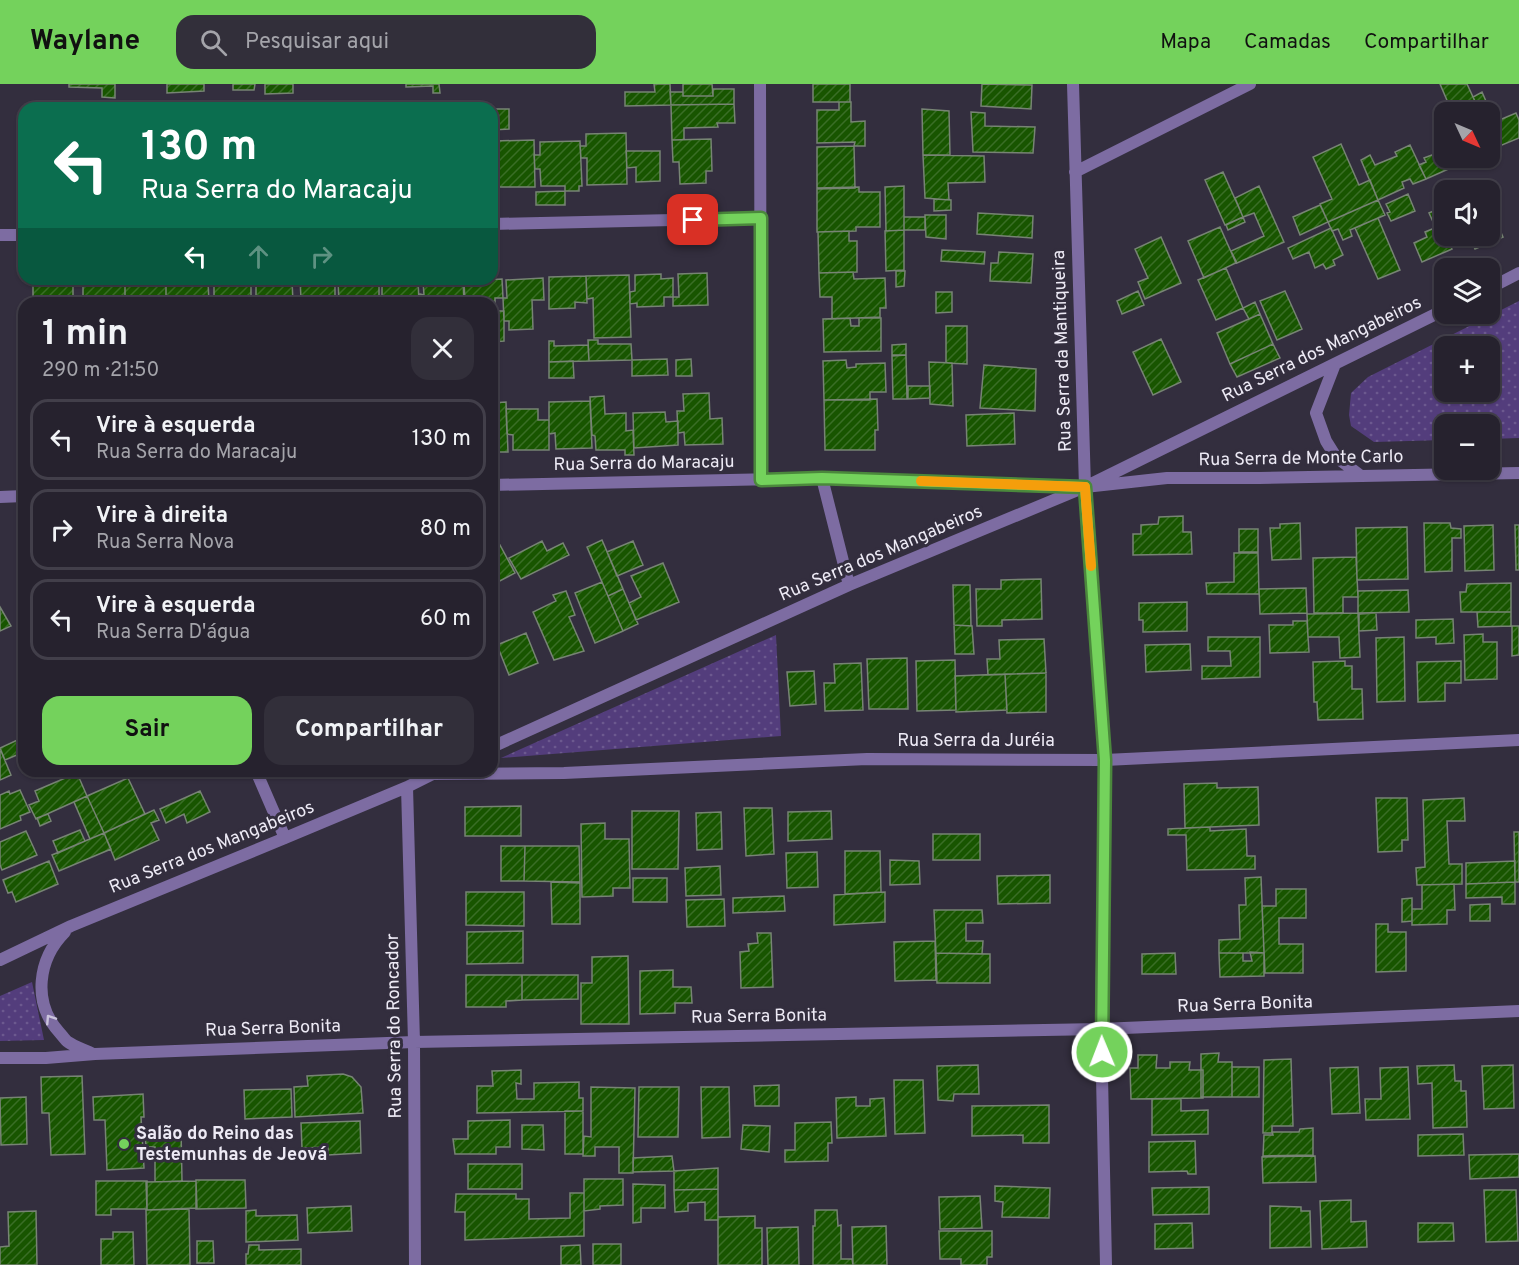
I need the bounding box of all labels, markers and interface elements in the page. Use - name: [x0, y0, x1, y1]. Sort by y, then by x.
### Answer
- search box: [176, 15, 596, 69]
- text: Waylane: [30, 24, 140, 60]
- icon: search: [197, 26, 230, 59]
- text: Pesquisar aqui: [245, 29, 389, 56]
- text: Mapa: [1160, 29, 1211, 56]
- text: Camadas: [1244, 29, 1331, 56]
- text: Compartilhar: [1364, 29, 1489, 56]
- north arrow: [1434, 102, 1500, 168]
- map controls: [1434, 102, 1500, 480]
- text: 130 m: [141, 122, 257, 175]
- icon: left: [42, 126, 120, 204]
- text: Rua Serra do Maracaju: [141, 174, 413, 208]
- button: sound: [1434, 180, 1500, 246]
- pin: [667, 194, 718, 245]
- icon: arrive: [676, 203, 709, 236]
- icon: left: [179, 240, 212, 273]
- icon: ahead: [242, 240, 275, 273]
- icon: right: [305, 240, 338, 273]
- street label: Rua Serra da Mantiqueira: [1048, 250, 1078, 452]
- button: layers: [1434, 258, 1500, 324]
- street label: Rua Serra dos Mangabeiros: [1218, 292, 1426, 408]
- text: 1 min: [42, 312, 128, 358]
- button: close: [411, 317, 474, 380]
- button: +: [1434, 336, 1500, 402]
- text: 290 m · 21:50: [42, 358, 159, 384]
- text: Vire à esquerda: [96, 413, 255, 440]
- button: −: [1434, 414, 1500, 480]
- icon: left: [45, 423, 78, 456]
- text: 130 m: [412, 426, 471, 453]
- text: Rua Serra do Maracaju: [96, 440, 297, 466]
- street label: Rua Serra de Monte Carlo: [1198, 446, 1404, 472]
- street label: Rua Serra do Maracaju: [553, 451, 735, 477]
- street label: Rua Serra dos Mangabeiros: [776, 501, 986, 607]
- text: Vire à direita: [96, 503, 228, 530]
- icon: right: [45, 513, 78, 546]
- text: 80 m: [420, 516, 471, 543]
- text: Rua Serra Nova: [96, 530, 234, 556]
- text: Vire à esquerda: [96, 593, 255, 620]
- icon: left: [45, 603, 78, 636]
- text: 60 m: [420, 606, 471, 633]
- text: Rua Serra D'água: [96, 620, 250, 646]
- button: Sair: [42, 696, 252, 765]
- button: Compartilhar: [264, 696, 474, 765]
- street label: Rua Serra da Juréia: [897, 730, 1055, 753]
- street label: Rua Serra dos Mangabeiros: [106, 796, 318, 900]
- street label: Rua Serra do Roncador: [382, 933, 408, 1119]
- street label: Rua Serra Bonita: [1177, 991, 1313, 1019]
- street label: Rua Serra Bonita: [691, 1004, 827, 1030]
- one-way arrow: [46, 1015, 57, 1026]
- street label: Rua Serra Bonita: [205, 1015, 341, 1043]
- position arrow: [1070, 1020, 1134, 1084]
- place label: Salão do Reino das Testemunhas de Jeová: [136, 1123, 327, 1167]
- marker: Salão do Reino das Testemunhas de Jeová: [117, 1137, 131, 1151]

